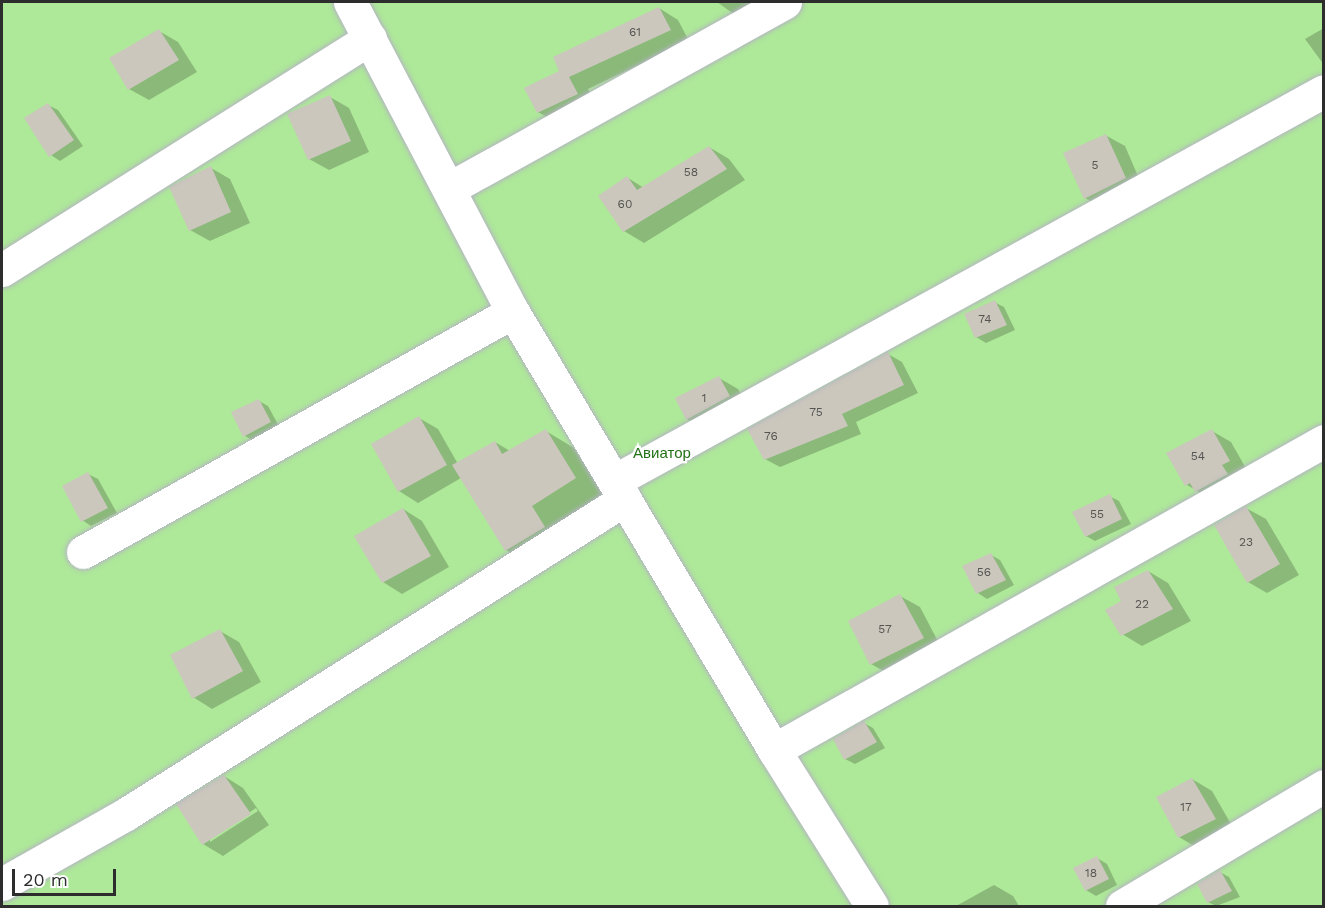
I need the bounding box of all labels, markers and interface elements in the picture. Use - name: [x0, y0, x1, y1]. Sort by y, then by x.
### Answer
- house number: 61: [629, 26, 641, 40]
- house number: 5: [1092, 159, 1098, 173]
- house number: 58: [684, 166, 698, 180]
- house number: 60: [618, 198, 632, 212]
- house number: 74: [978, 313, 992, 327]
- house number: 1: [702, 392, 706, 406]
- house number: 75: [809, 406, 823, 420]
- house number: 76: [764, 430, 778, 444]
- park label: Авиатор: [633, 445, 691, 463]
- house number: 54: [1191, 450, 1205, 464]
- house number: 55: [1090, 508, 1104, 522]
- house number: 23: [1239, 536, 1253, 550]
- house number: 56: [977, 566, 991, 580]
- house number: 22: [1135, 598, 1149, 612]
- house number: 57: [878, 623, 892, 637]
- house number: 17: [1180, 801, 1192, 815]
- scale bar: [15, 857, 118, 895]
- house number: 18: [1085, 867, 1097, 881]
- text: 20 m: [23, 869, 68, 890]

